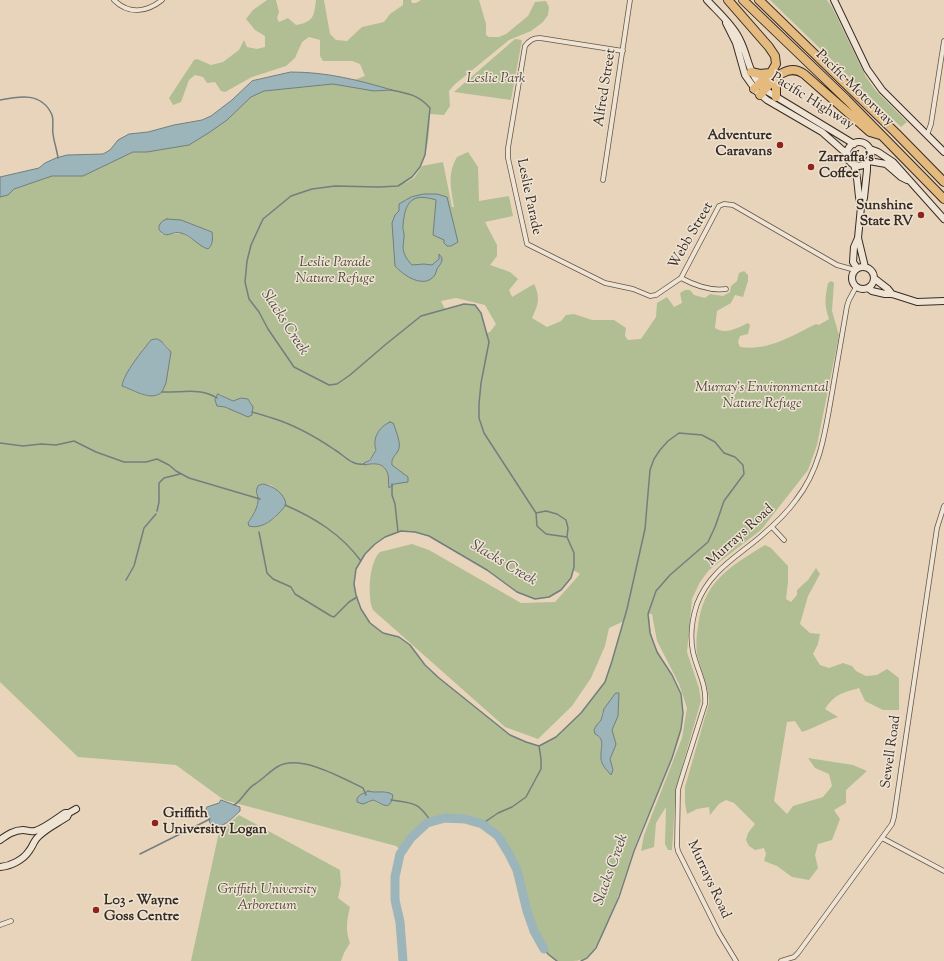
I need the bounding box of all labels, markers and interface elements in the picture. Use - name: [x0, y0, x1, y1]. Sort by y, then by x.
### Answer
- street label: Pacific Motorway: [811, 47, 897, 131]
- street label: Alfred Street: [592, 48, 620, 128]
- street label: Pacific Highway: [767, 70, 857, 134]
- park label: Leslie Park: [467, 72, 525, 88]
- place label: Adventure Caravans: [707, 129, 772, 162]
- marker: Adventure Caravans: [775, 140, 785, 150]
- place label: Zarraffa's Coffee: [819, 151, 874, 184]
- street label: Leslie Parade: [512, 157, 544, 237]
- marker: Zarraffa's Coffee: [806, 162, 816, 172]
- street label: Webb Street: [666, 199, 718, 273]
- place label: Sunshine State RV: [856, 199, 913, 232]
- marker: Sunshine State RV: [916, 210, 926, 220]
- park label: Leslie Parade Nature Refuge: [295, 256, 375, 288]
- water label: Slacks Creek: [256, 287, 312, 359]
- park label: Murray's Environmental Nature Refuge: [695, 381, 829, 414]
- street label: Murrays Road: [704, 502, 778, 570]
- water label: Slacks Creek: [466, 537, 540, 591]
- street label: Sewell Road: [879, 714, 905, 790]
- place label: Griffith University Logan: [163, 807, 267, 840]
- marker: Griffith University Logan: [150, 818, 160, 828]
- water label: Slacks Creek: [591, 832, 633, 908]
- street label: Murrays Road: [683, 838, 733, 922]
- park label: Griffith University Arboretum: [217, 883, 317, 916]
- place label: L03 - Wayne Goss Centre: [104, 894, 179, 926]
- marker: L03 - Wayne Goss Centre: [91, 905, 101, 915]

